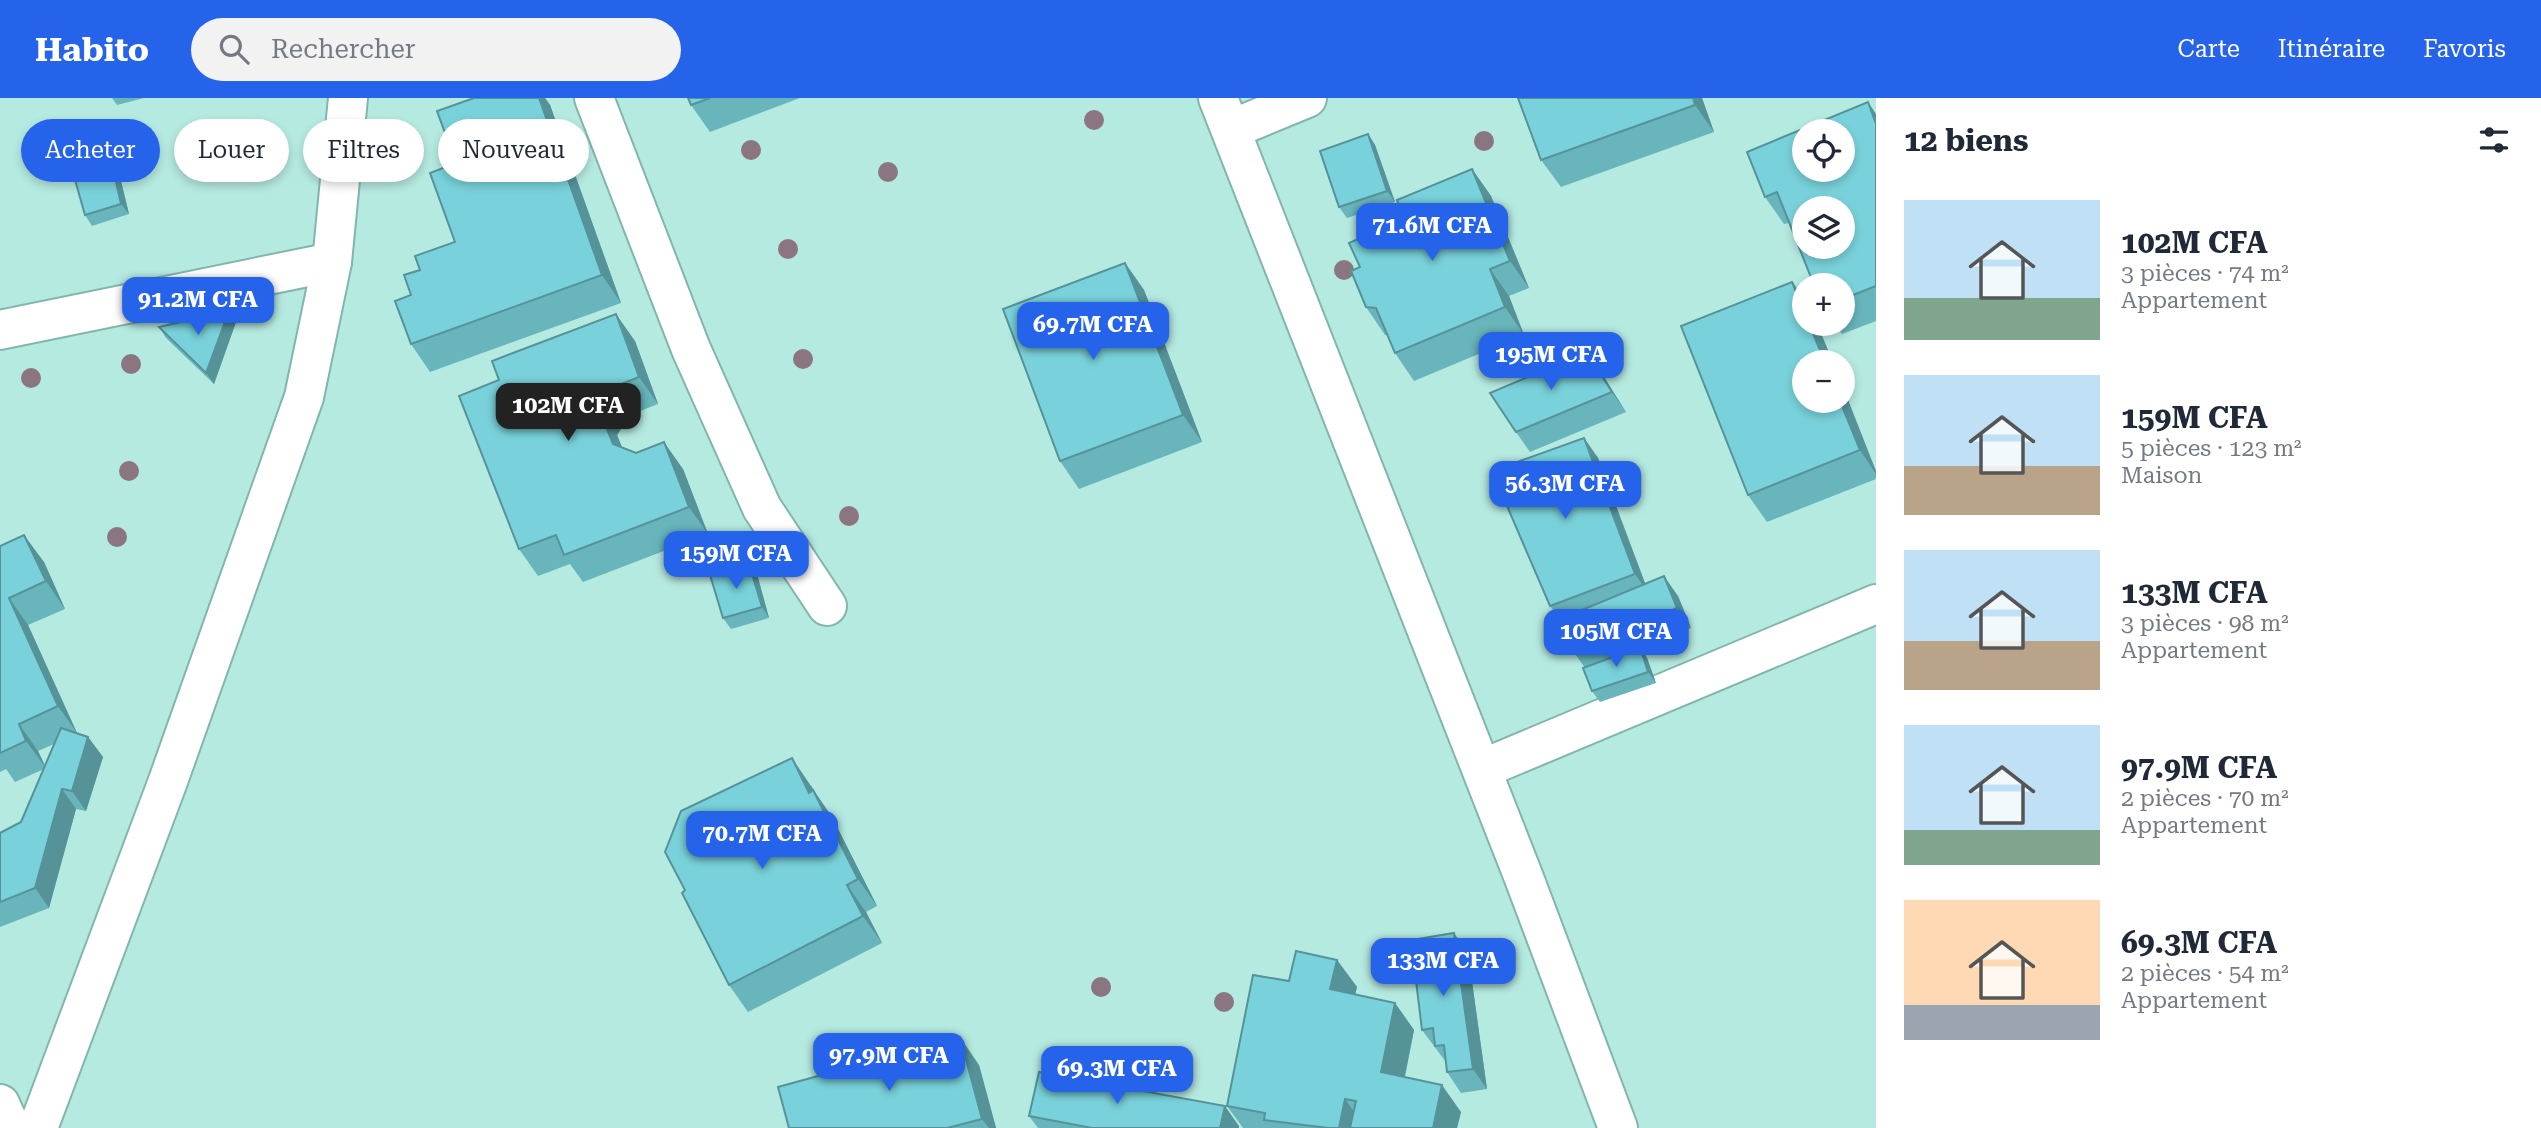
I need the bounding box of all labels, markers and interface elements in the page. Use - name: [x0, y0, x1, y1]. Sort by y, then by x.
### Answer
- search box: [191, 18, 681, 81]
- text: Habito: [35, 30, 149, 69]
- icon: search: [215, 30, 253, 68]
- text: Rechercher: [271, 34, 415, 64]
- text: Carte: [2178, 35, 2240, 63]
- text: Itinéraire: [2278, 35, 2385, 63]
- text: Favoris: [2423, 35, 2506, 63]
- chip: Acheter: [21, 119, 160, 182]
- chip: Louer: [174, 119, 289, 182]
- chip: Filtres: [303, 119, 424, 182]
- chip: Nouveau: [438, 119, 589, 182]
- map controls: [1792, 119, 1855, 413]
- button: locate: [1792, 119, 1855, 182]
- icon: filters: [2475, 121, 2513, 159]
- text: 12 biens: [1904, 123, 2028, 158]
- button: layers: [1792, 196, 1855, 259]
- pin: 71.6M CFA: [1352, 204, 1512, 263]
- text: 71.6M CFA: [1372, 212, 1492, 239]
- text: 102M CFA: [2121, 225, 2268, 260]
- icon: home: [1960, 228, 2044, 312]
- text: 3 pièces · 74 m²: [2121, 260, 2289, 287]
- button: +: [1792, 273, 1855, 336]
- pin: 91.2M CFA: [118, 278, 278, 337]
- text: 91.2M CFA: [138, 286, 258, 313]
- text: Appartement: [2121, 287, 2267, 314]
- pin: 69.7M CFA: [1013, 302, 1173, 362]
- text: 69.7M CFA: [1033, 311, 1153, 338]
- pin: 195M CFA: [1479, 332, 1623, 392]
- text: 195M CFA: [1495, 341, 1607, 368]
- button: −: [1792, 350, 1855, 413]
- pin: 102M CFA: [496, 384, 640, 443]
- text: 102M CFA: [512, 392, 624, 419]
- text: 159M CFA: [2121, 400, 2268, 435]
- icon: home: [1960, 403, 2044, 487]
- text: 5 pièces · 123 m²: [2121, 435, 2302, 462]
- pin: 56.3M CFA: [1485, 462, 1645, 521]
- text: Maison: [2121, 462, 2202, 489]
- text: 56.3M CFA: [1505, 470, 1625, 497]
- pin: 159M CFA: [664, 532, 808, 591]
- text: 159M CFA: [680, 540, 792, 567]
- text: 133M CFA: [2121, 575, 2268, 610]
- icon: home: [1960, 578, 2044, 662]
- pin: 105M CFA: [1544, 610, 1688, 669]
- text: 3 pièces · 98 m²: [2121, 610, 2289, 637]
- text: 105M CFA: [1560, 618, 1672, 645]
- text: Appartement: [2121, 637, 2267, 664]
- text: 97.9M CFA: [2121, 750, 2277, 785]
- icon: home: [1960, 753, 2044, 837]
- text: 2 pièces · 70 m²: [2121, 785, 2289, 812]
- pin: 70.7M CFA: [682, 812, 842, 871]
- text: Appartement: [2121, 812, 2267, 839]
- text: 70.7M CFA: [702, 820, 822, 847]
- text: 69.3M CFA: [2121, 925, 2277, 960]
- icon: home: [1960, 928, 2044, 1012]
- pin: 133M CFA: [1371, 939, 1515, 998]
- text: 133M CFA: [1387, 947, 1499, 974]
- text: 2 pièces · 54 m²: [2121, 960, 2289, 987]
- text: Appartement: [2121, 987, 2267, 1014]
- pin: 97.9M CFA: [809, 1034, 969, 1093]
- text: 97.9M CFA: [829, 1042, 949, 1069]
- pin: 69.3M CFA: [1037, 1046, 1197, 1106]
- text: 69.3M CFA: [1057, 1055, 1177, 1082]

